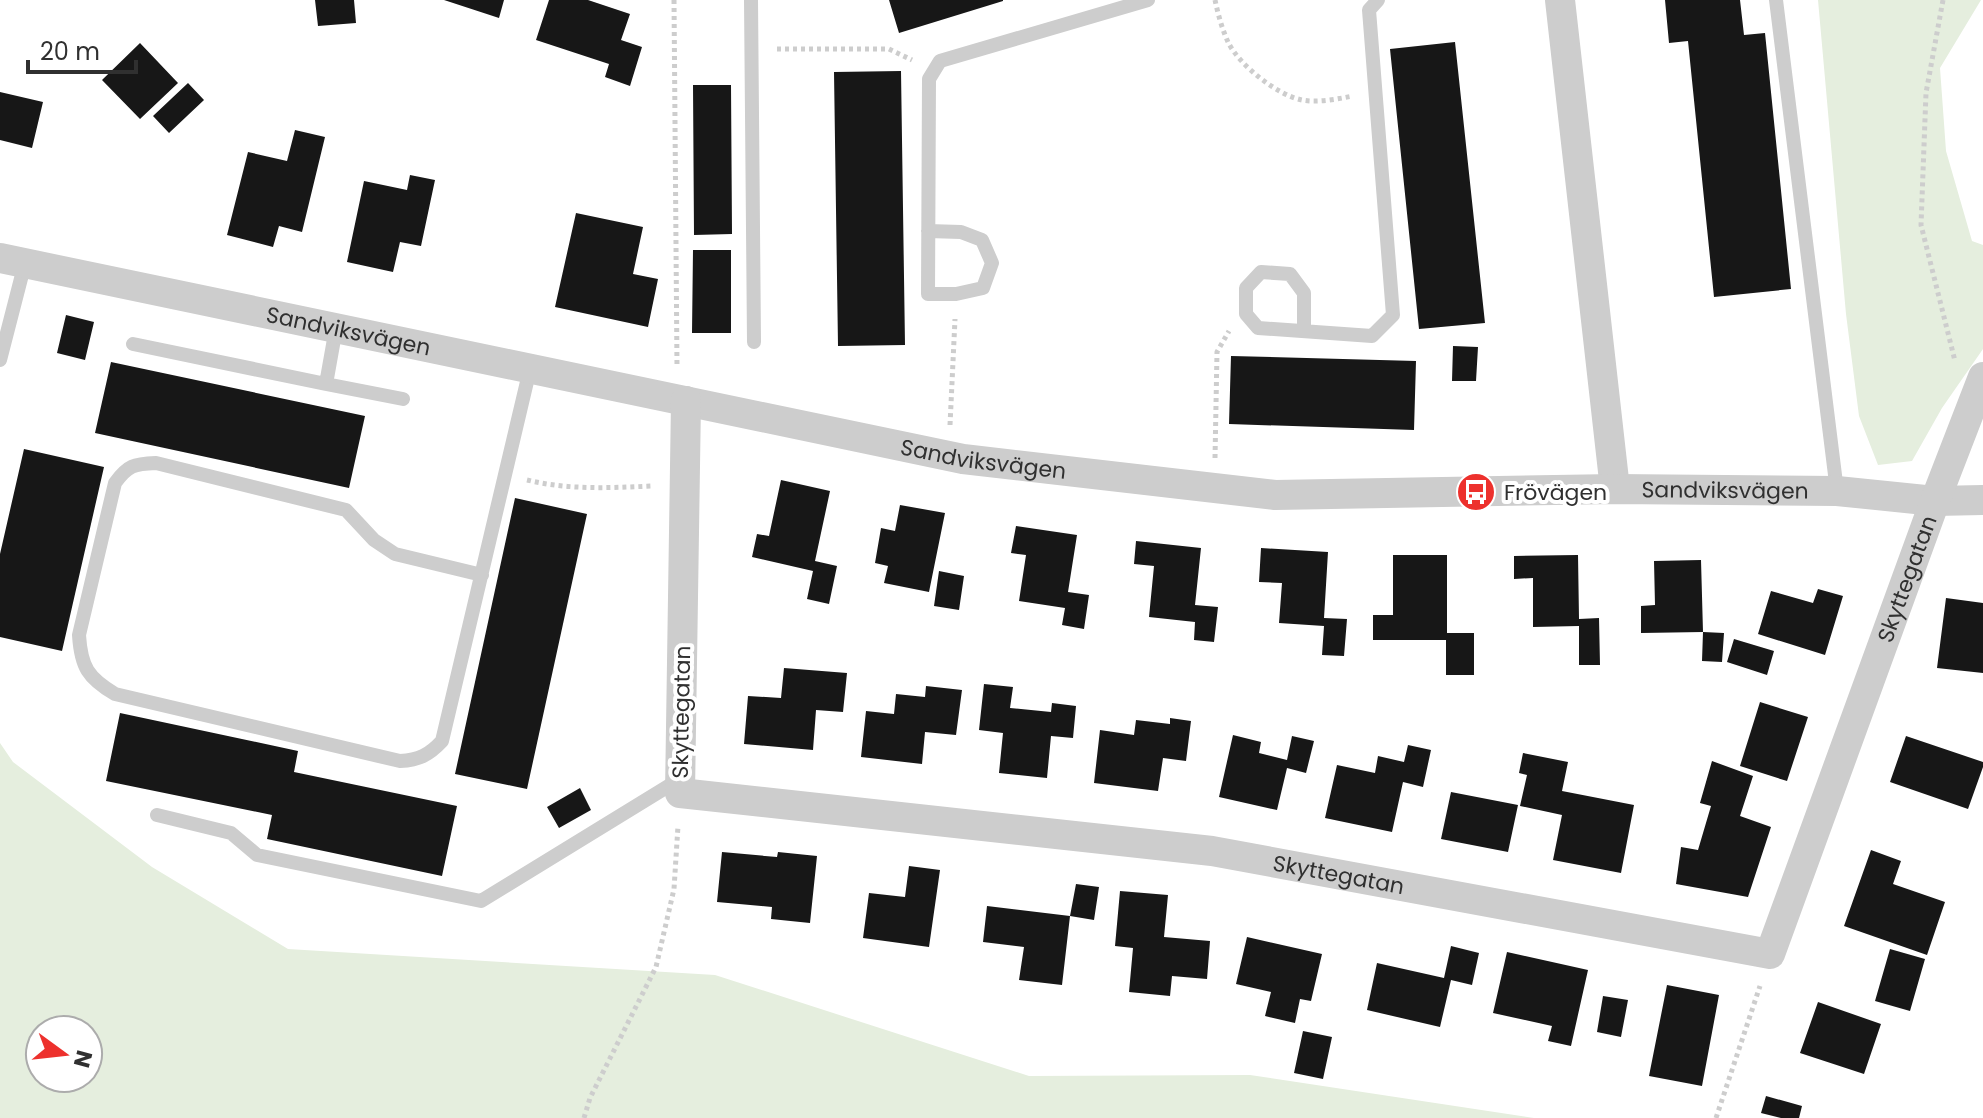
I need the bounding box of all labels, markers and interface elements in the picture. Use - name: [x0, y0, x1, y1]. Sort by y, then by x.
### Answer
- scale bar: [28, 24, 136, 74]
- text: 20 m: [40, 35, 100, 68]
- street label: Sandviksvägen: [263, 299, 433, 363]
- street label: Sandviksvägen: [898, 431, 1068, 487]
- bus stop icon: Frövägen: [1455, 471, 1497, 513]
- street label: Sandviksvägen: [1641, 474, 1809, 507]
- place label: Frövägen: [1504, 477, 1607, 508]
- street label: Skyttegatan: [1870, 511, 1944, 647]
- street label: Skyttegatan: [665, 645, 698, 779]
- street label: Skyttegatan: [1270, 848, 1407, 902]
- north arrow: [24, 1014, 104, 1094]
- text: N: [66, 1047, 100, 1071]

